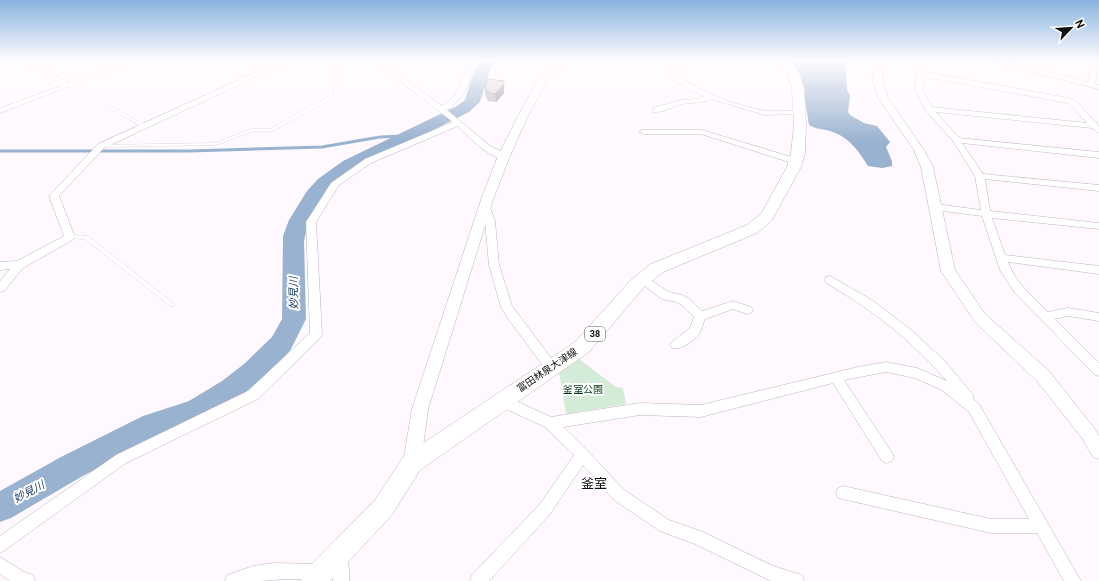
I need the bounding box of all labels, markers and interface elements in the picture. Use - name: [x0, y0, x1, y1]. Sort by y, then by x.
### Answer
- north arrow: [1051, 8, 1091, 48]
- text: N: [1072, 18, 1087, 30]
- water label: 妙見川: [287, 275, 301, 310]
- road number: 38: [585, 327, 605, 341]
- street label: 富田林泉大津線: [515, 346, 579, 394]
- park label: 釜室公園: [563, 384, 603, 395]
- district label: 釜室: [581, 476, 607, 491]
- water label: 妙見川: [11, 478, 48, 505]

